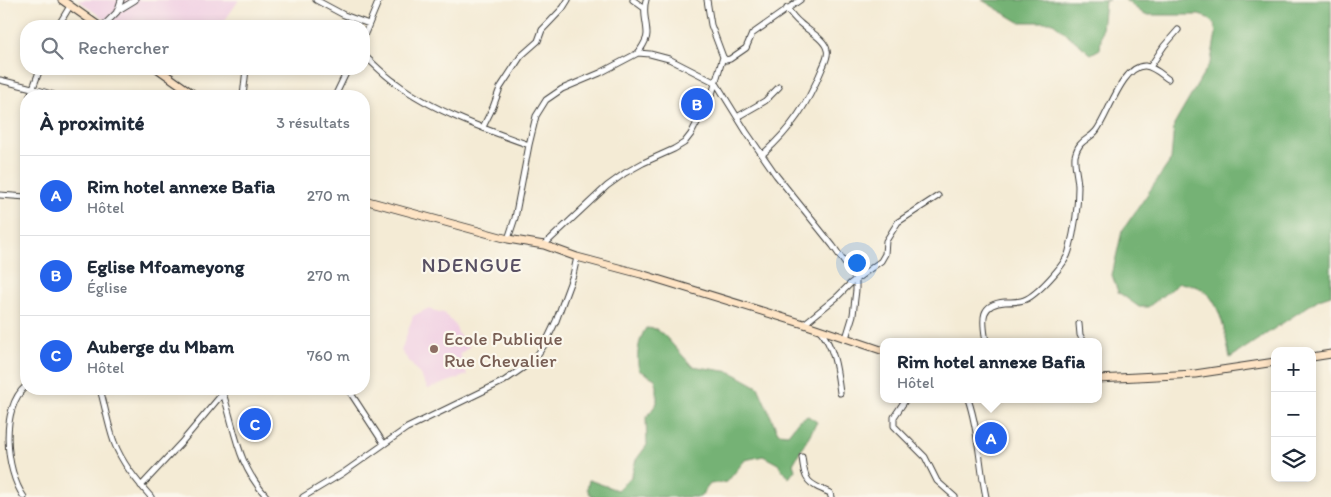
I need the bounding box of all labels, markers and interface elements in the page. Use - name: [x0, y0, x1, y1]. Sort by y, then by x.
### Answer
- search box: [20, 20, 370, 75]
- icon: search: [38, 34, 66, 62]
- text: Rechercher: [78, 36, 169, 59]
- pin: B: [681, 85, 713, 123]
- text: À proximité: [40, 110, 145, 135]
- text: 3 résultats: [276, 113, 350, 132]
- text: Rim hotel annexe Bafia: [87, 175, 275, 198]
- text: A: [51, 186, 61, 205]
- text: 270 m: [307, 186, 350, 205]
- text: Hôtel: [87, 198, 124, 217]
- your location: [844, 250, 870, 276]
- district label: NDENGUE: [422, 252, 522, 277]
- text: Eglise Mfoameyong: [87, 255, 244, 278]
- text: B: [51, 266, 61, 285]
- text: 270 m: [307, 266, 350, 285]
- text: Église: [87, 278, 127, 297]
- place label: Ecole Publique Rue Chevalier: [444, 327, 563, 372]
- text: Auberge du Mbam: [87, 335, 234, 358]
- popup: [880, 338, 1102, 403]
- marker: Ecole Publique Rue Chevalier: [428, 343, 440, 355]
- text: C: [51, 346, 61, 365]
- text: 760 m: [307, 346, 350, 365]
- map controls: [1271, 347, 1316, 482]
- button: +: [1271, 347, 1316, 392]
- text: Rim hotel annexe Bafia: [897, 350, 1085, 373]
- text: Hôtel: [87, 358, 124, 377]
- text: Hôtel: [897, 373, 934, 392]
- button: −: [1271, 392, 1316, 437]
- pin: C: [239, 405, 271, 443]
- pin: A: [975, 419, 1007, 457]
- button: layers: [1271, 437, 1316, 482]

